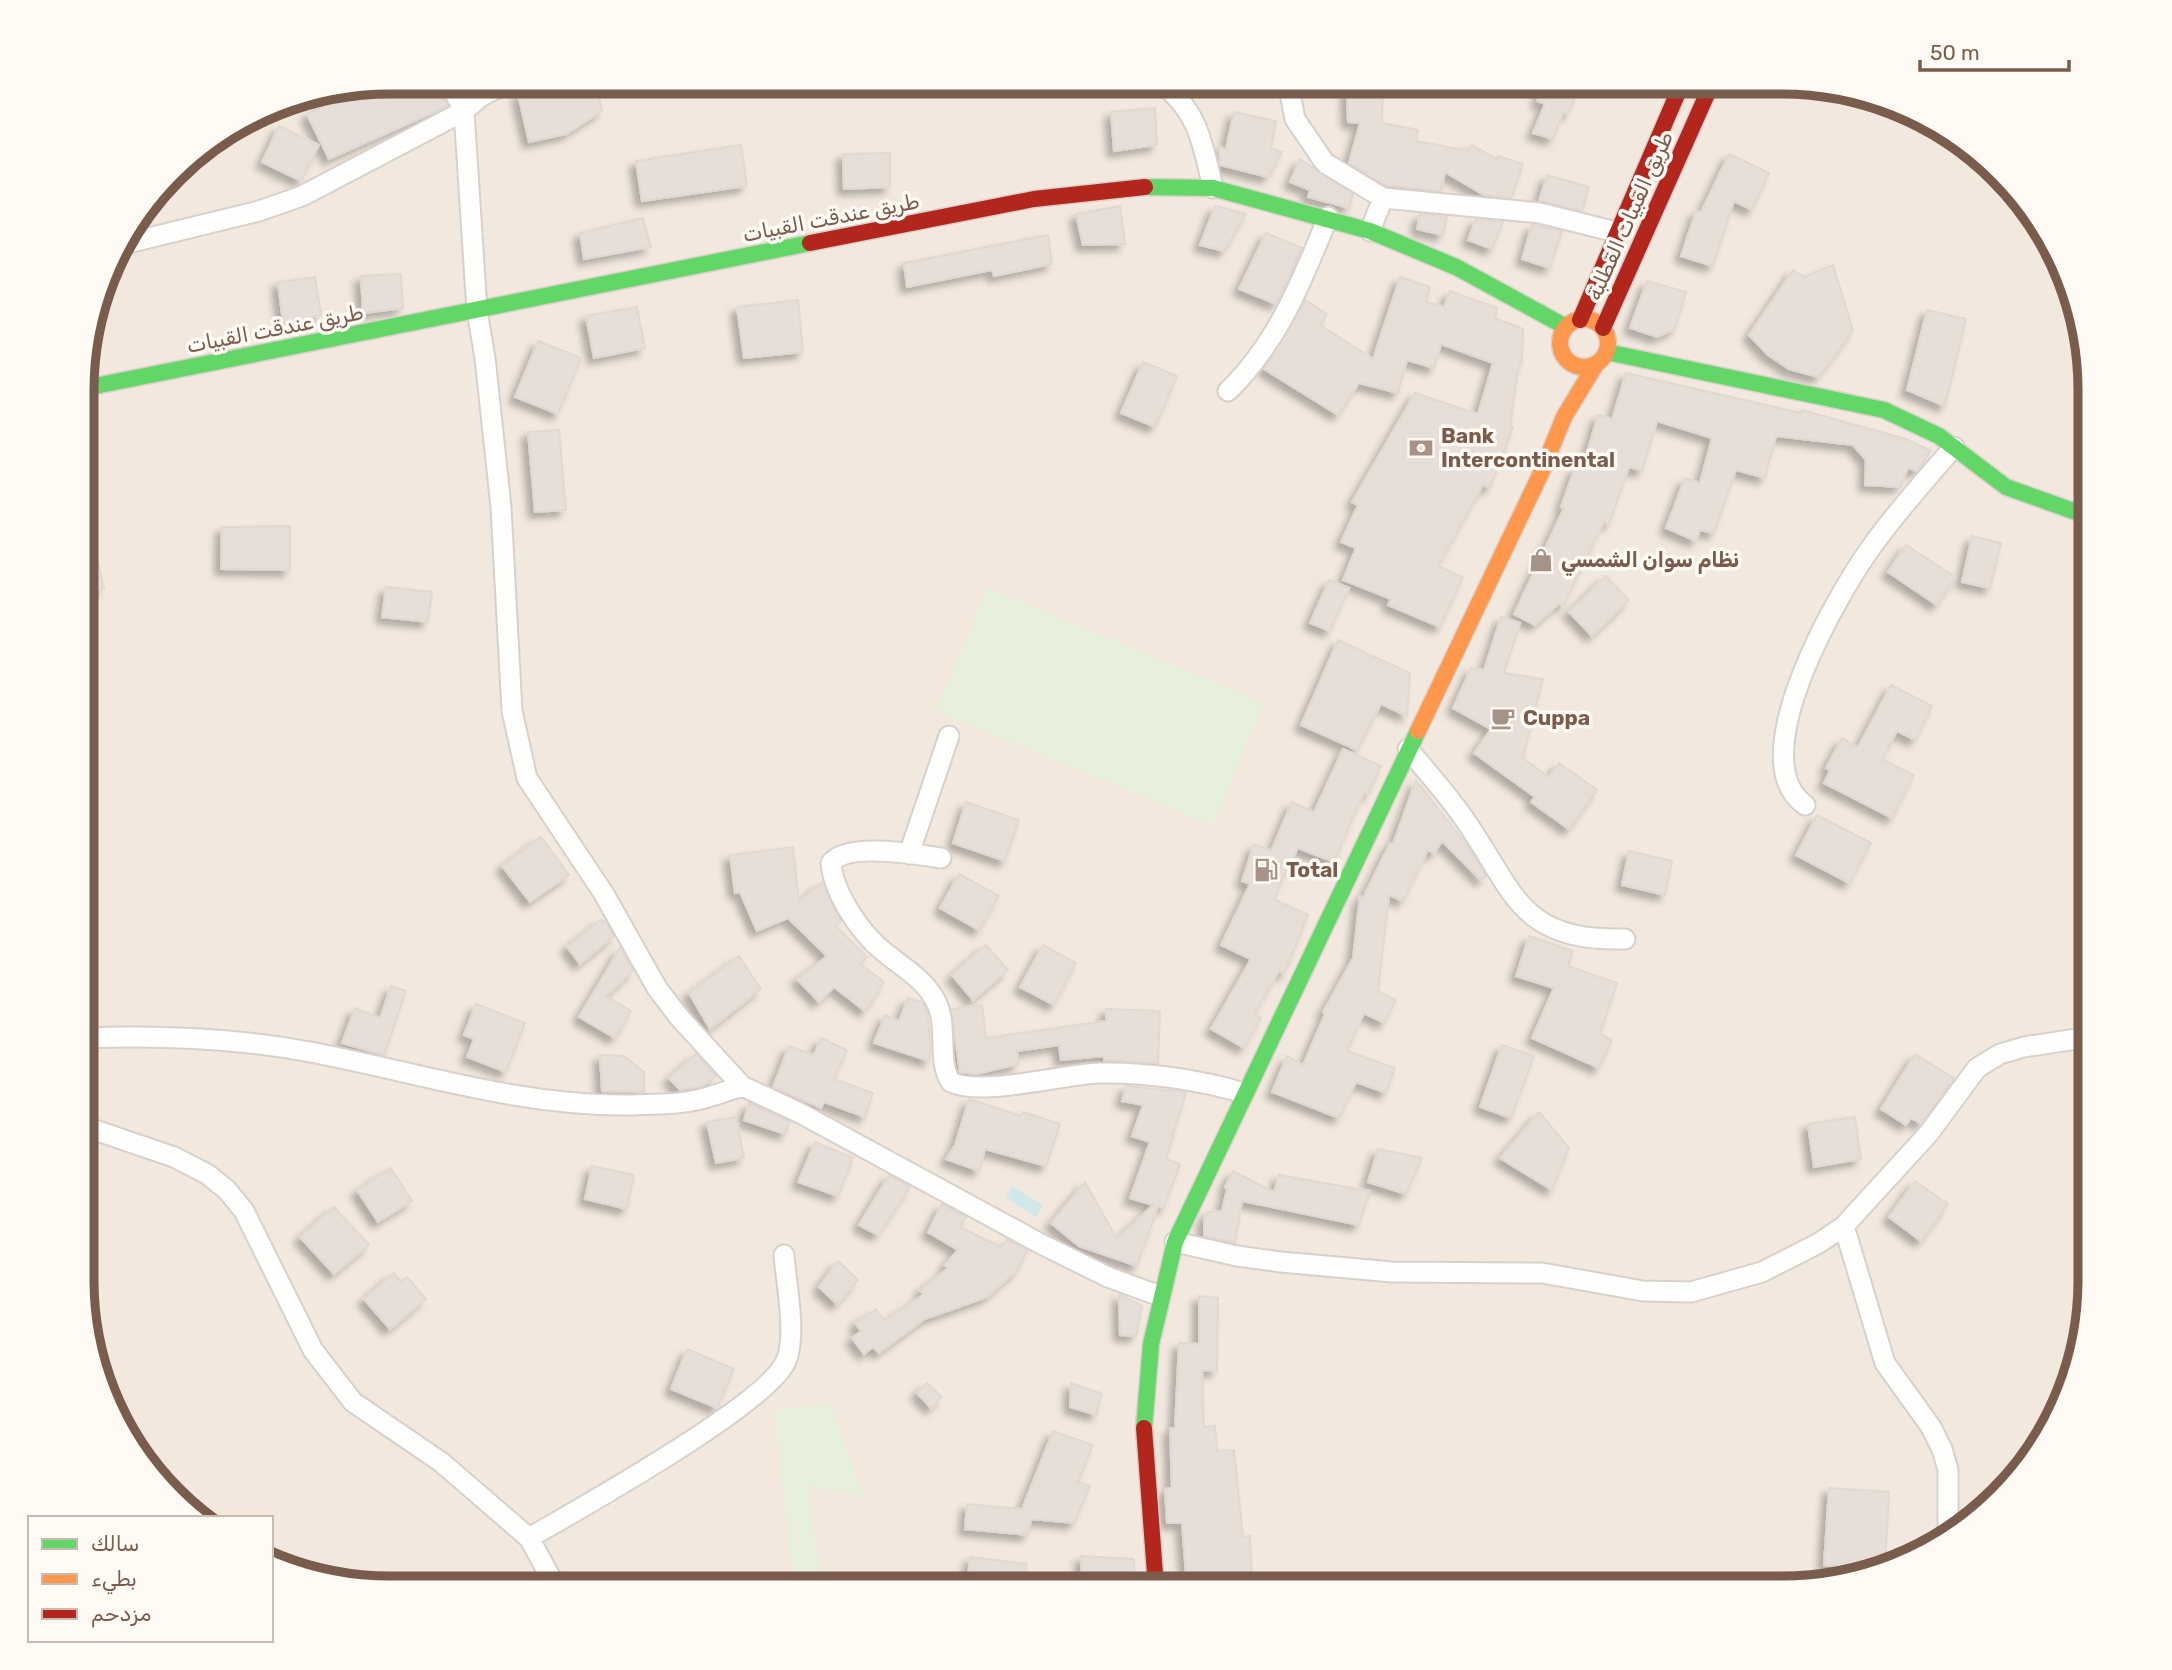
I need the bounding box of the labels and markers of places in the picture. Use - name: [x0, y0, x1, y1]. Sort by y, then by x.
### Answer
- place label: Bank Intercontinental: [1441, 423, 1615, 472]
- bank icon: Bank Intercontinental: [1407, 434, 1435, 462]
- shop icon: نظام سوان الشمسي: [1527, 546, 1555, 574]
- place label: نظام سوان الشمسي: [1561, 547, 1739, 576]
- cafe icon: Cuppa: [1489, 704, 1517, 732]
- place label: Cuppa: [1523, 705, 1590, 730]
- fuel station icon: Total: [1252, 856, 1280, 884]
- place label: Total: [1286, 857, 1338, 882]

